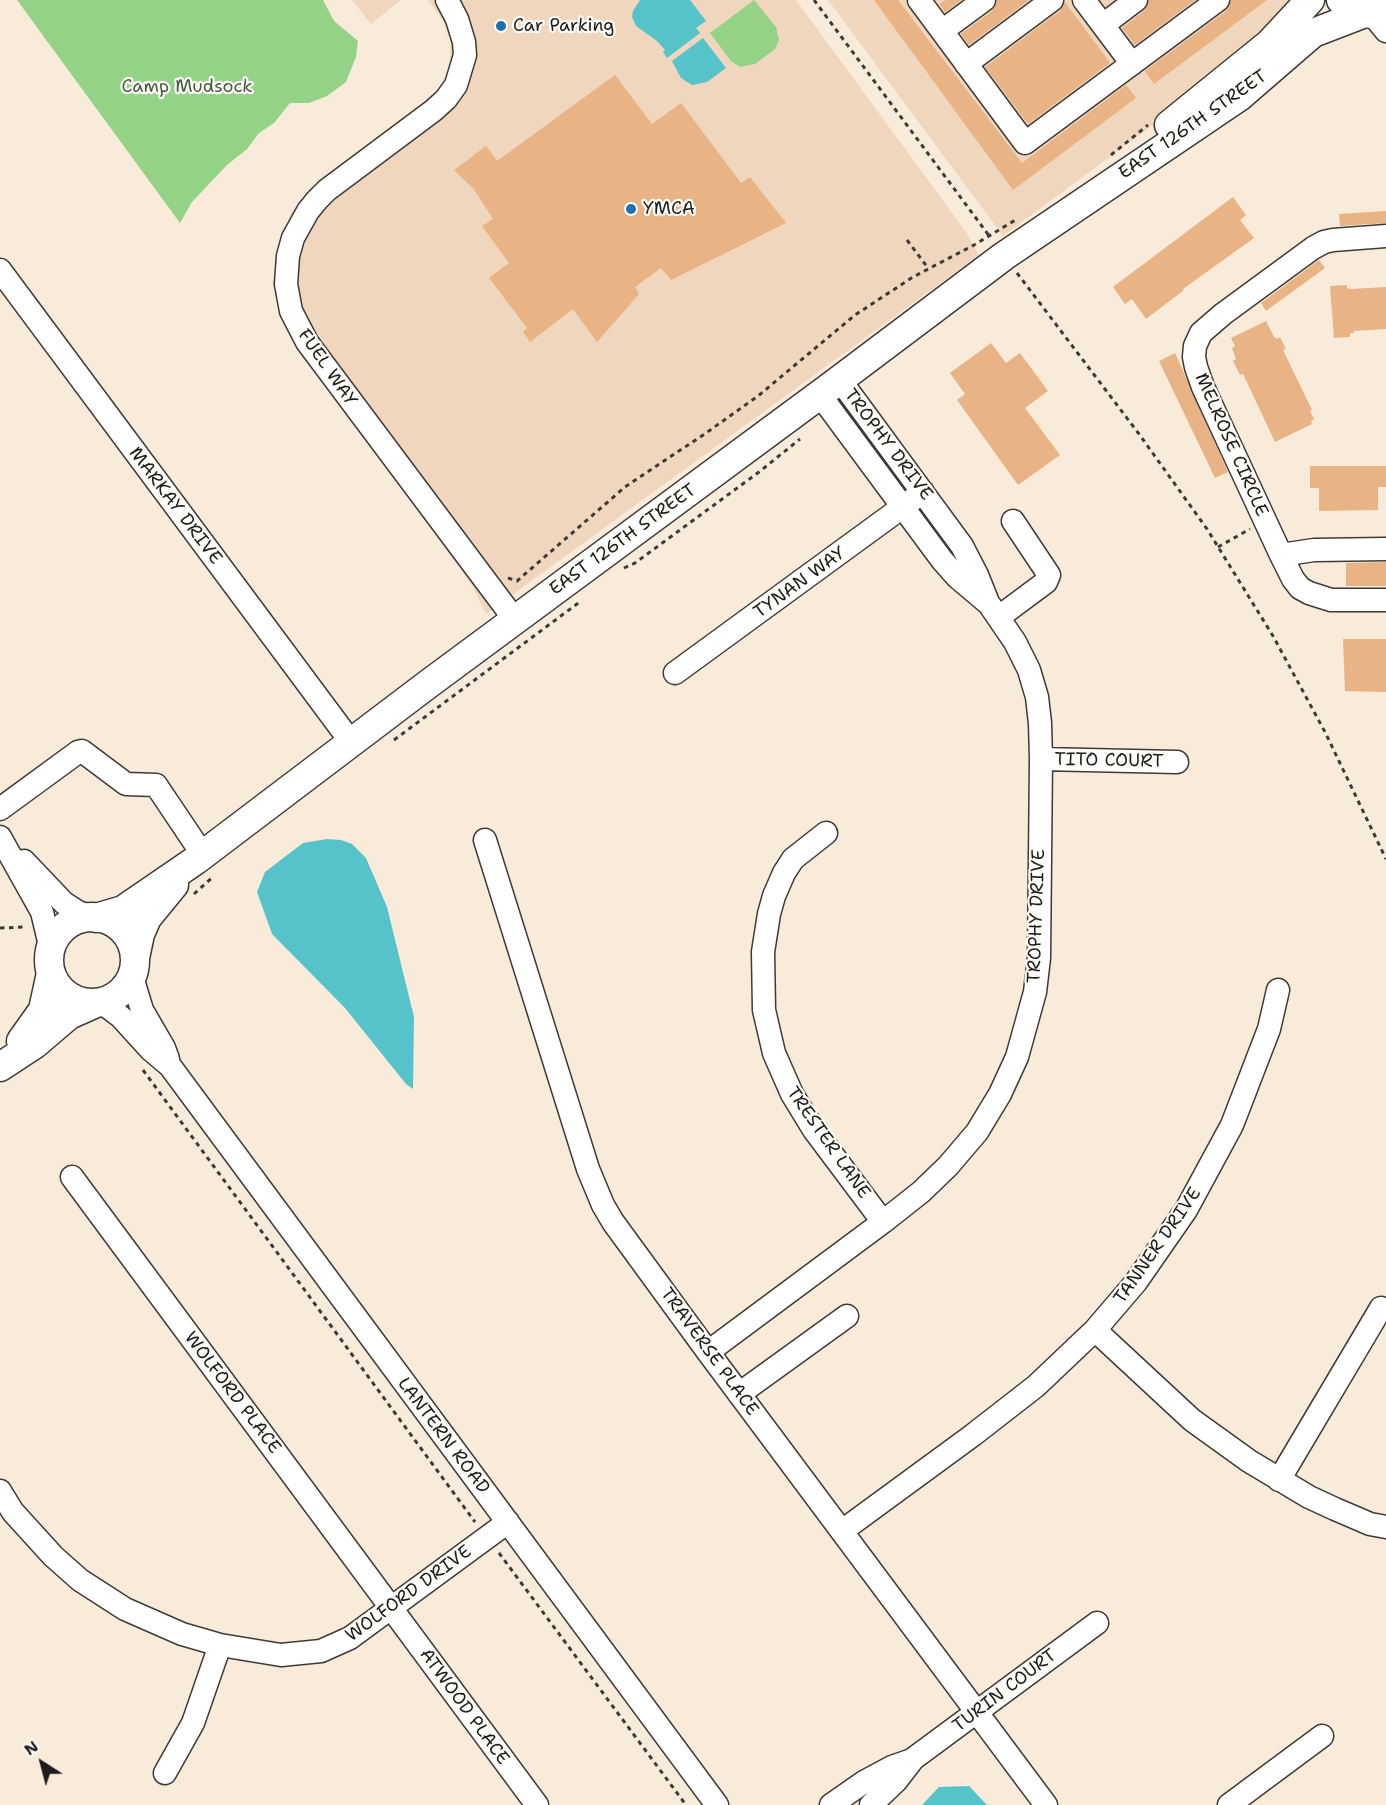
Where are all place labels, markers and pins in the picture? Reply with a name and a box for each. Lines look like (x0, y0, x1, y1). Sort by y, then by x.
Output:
place label: Car Parking (513, 15, 614, 37)
marker: Car Parking (494, 19, 508, 33)
place label: YMCA (643, 198, 695, 220)
marker: YMCA (624, 202, 638, 216)

